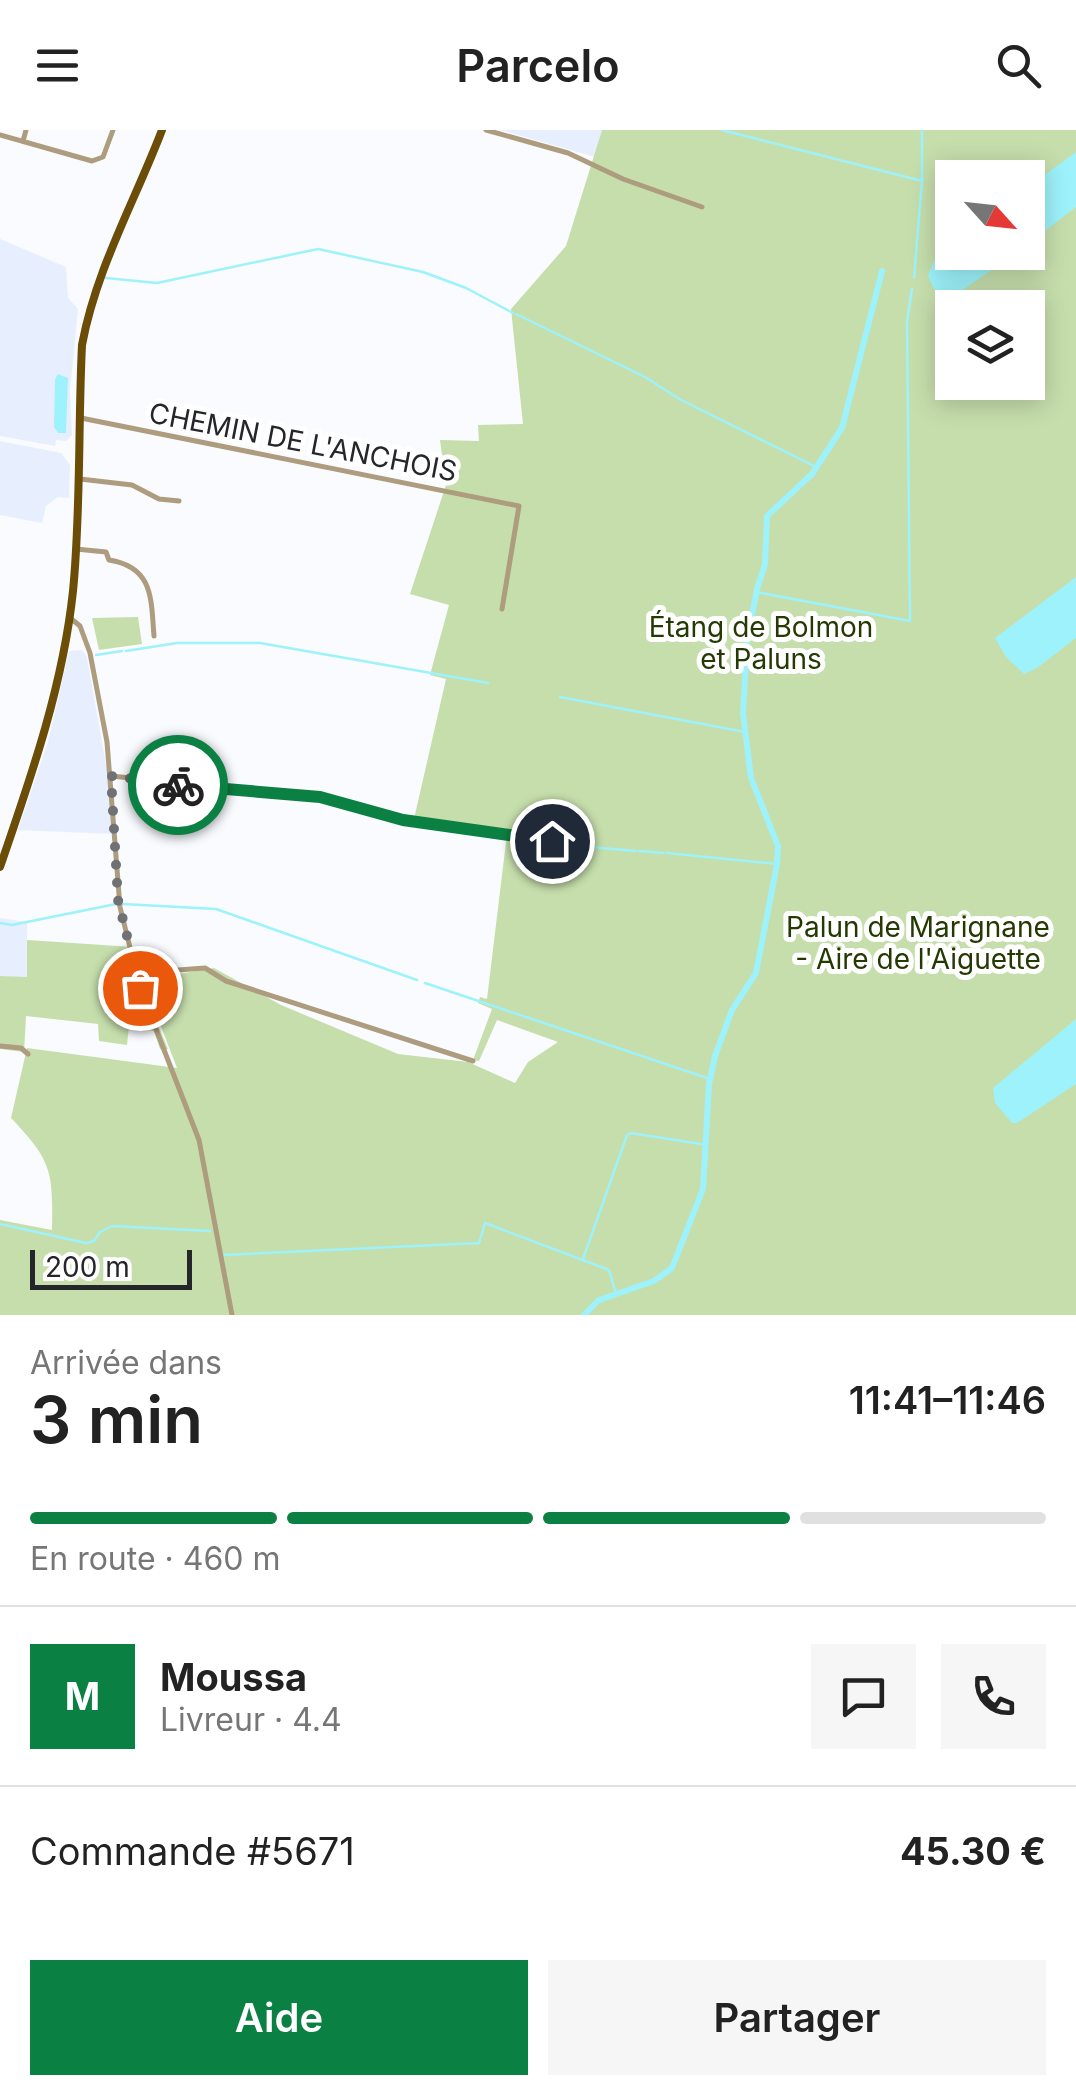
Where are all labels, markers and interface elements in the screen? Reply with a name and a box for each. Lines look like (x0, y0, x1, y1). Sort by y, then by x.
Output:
icon: menu (30, 38, 85, 93)
text: Parcelo (456, 38, 620, 93)
icon: search (991, 38, 1046, 93)
north arrow (935, 160, 1045, 270)
map controls (935, 160, 1045, 400)
button: layers (935, 290, 1045, 400)
street label: CHEMIN DE L'ANCHOIS (146, 395, 460, 489)
park label: Étang de Bolmon et Paluns (649, 609, 873, 676)
courier (128, 735, 228, 835)
icon: bike (151, 758, 206, 813)
pin (510, 799, 595, 884)
icon: home (525, 814, 580, 869)
park label: Palun de Marignane - Aire de l'Aiguette (786, 910, 1050, 976)
pin (98, 946, 183, 1031)
icon: bag (113, 961, 168, 1016)
scale bar (30, 1245, 192, 1290)
text: 200 m (45, 1250, 130, 1284)
text: Arrivée dans (30, 1343, 222, 1382)
text: 11:41–11:46 (849, 1377, 1046, 1423)
text: 3 min (30, 1380, 203, 1459)
text: En route · 460 m (30, 1539, 281, 1578)
button: chat (811, 1644, 916, 1749)
button: phone (941, 1644, 1046, 1749)
text: Moussa (160, 1654, 307, 1700)
text: M (65, 1673, 100, 1719)
text: Livreur · 4.4 (160, 1700, 342, 1739)
text: Commande #5671 (30, 1828, 355, 1874)
text: 45.30 € (900, 1828, 1046, 1874)
button: Aide (30, 1960, 528, 2075)
button: Partager (548, 1960, 1046, 2075)

